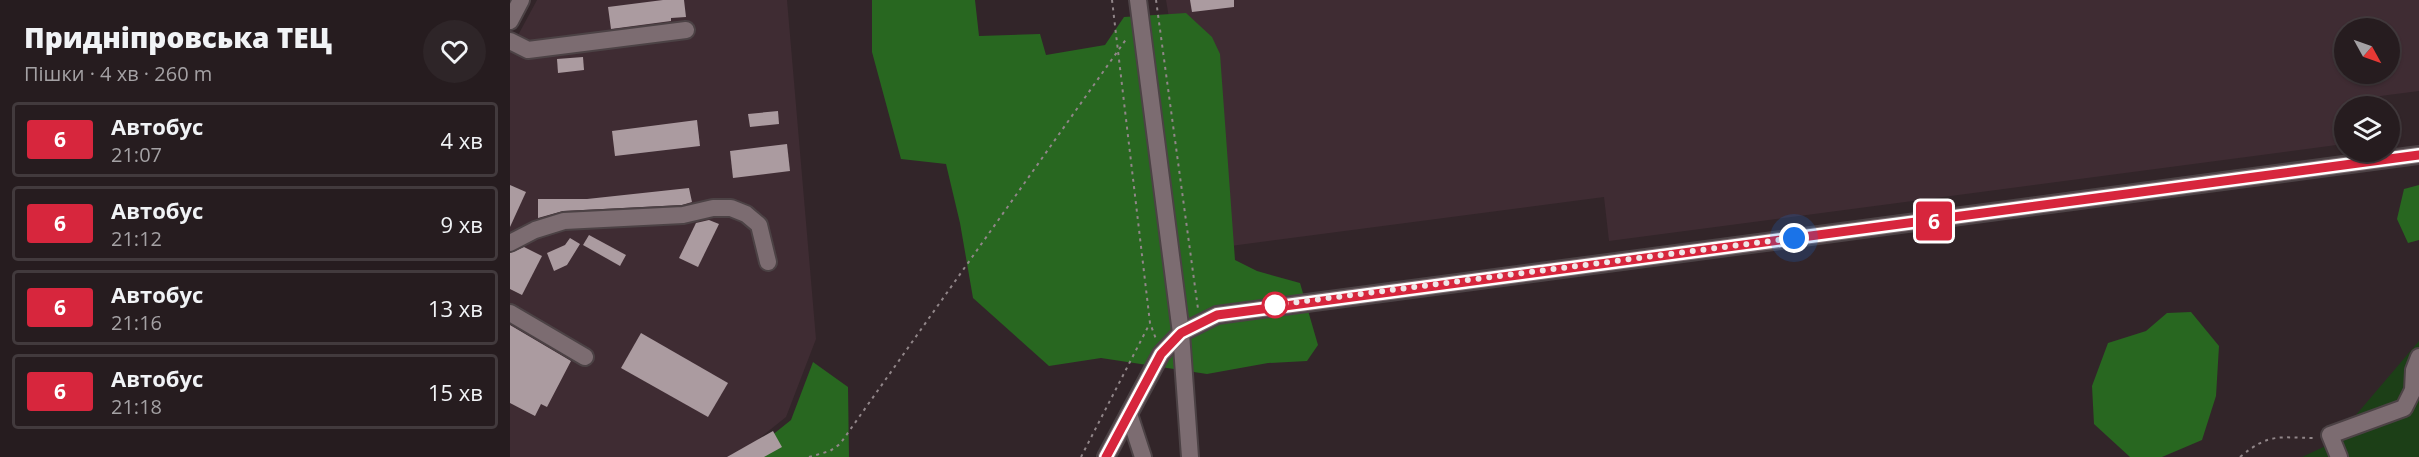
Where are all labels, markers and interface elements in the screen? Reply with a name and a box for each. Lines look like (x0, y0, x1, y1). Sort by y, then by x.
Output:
text: Придніпровська ТЕЦ (24, 18, 332, 56)
north arrow (2334, 18, 2400, 84)
map controls (2334, 18, 2400, 162)
button: heart (423, 20, 486, 83)
text: Пішки · 4 хв · 260 m (24, 60, 212, 87)
button: layers (2334, 96, 2400, 162)
text: Автобус (111, 111, 203, 141)
text: 6 (54, 125, 66, 153)
text: 4 хв (441, 125, 483, 155)
text: 21:07 (111, 141, 162, 168)
text: Автобус (111, 195, 203, 225)
line badge: 6 (1914, 202, 1954, 240)
text: 6 (1928, 207, 1940, 235)
text: 6 (54, 209, 66, 237)
text: 9 хв (441, 209, 483, 239)
your location (1779, 223, 1809, 253)
text: 21:12 (111, 225, 162, 252)
text: Автобус (111, 279, 203, 309)
unlabelled marker (1262, 292, 1288, 318)
text: 6 (54, 293, 66, 321)
text: 13 хв (428, 293, 483, 323)
text: 21:16 (111, 309, 162, 336)
text: Автобус (111, 363, 203, 393)
text: 6 (54, 377, 66, 405)
text: 15 хв (428, 377, 483, 407)
text: 21:18 (111, 393, 162, 420)

